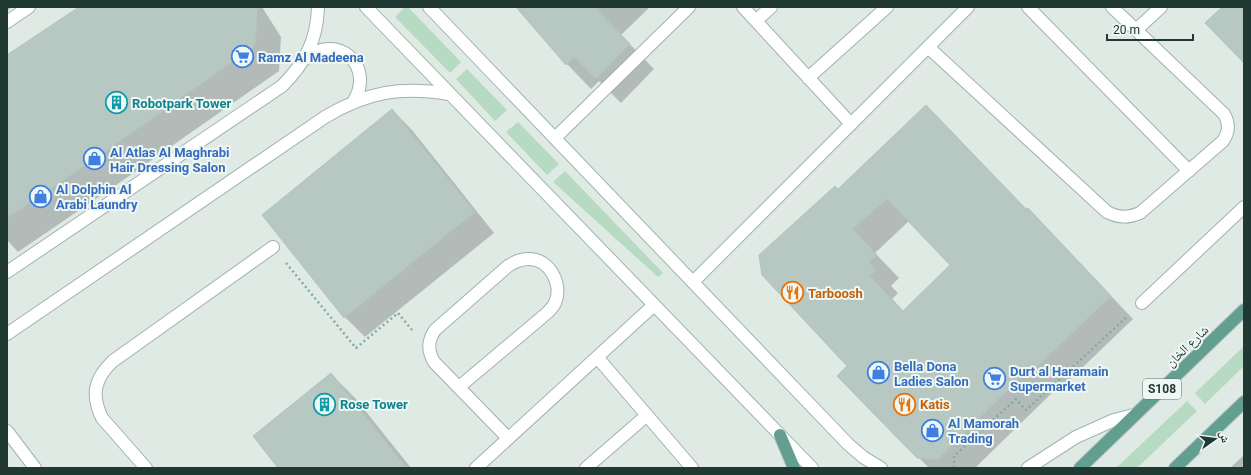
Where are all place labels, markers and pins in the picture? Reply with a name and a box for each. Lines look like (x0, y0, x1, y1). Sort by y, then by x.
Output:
supermarket icon: Ramz Al Madeena (230, 44, 256, 70)
place label: Ramz Al Madeena (258, 50, 364, 65)
building icon: Robotpark Tower (103, 90, 129, 116)
place label: Robotpark Tower (132, 96, 231, 111)
place label: Al Atlas Al Maghrabi Hair Dressing Salon (110, 145, 229, 175)
shop icon: Al Atlas Al Maghrabi Hair Dressing Salon (82, 146, 108, 172)
place label: Al Dolphin Al Arabi Laundry (56, 182, 138, 212)
shop icon: Al Dolphin Al Arabi Laundry (28, 183, 54, 209)
restaurant icon: Tarboosh (780, 280, 806, 306)
place label: Tarboosh (808, 286, 863, 301)
place label: Bella Dona Ladies Salon (894, 359, 969, 389)
shop icon: Bella Dona Ladies Salon (866, 360, 892, 386)
place label: Durt al Haramain Supermarket (1010, 364, 1109, 394)
supermarket icon: Durt al Haramain Supermarket (981, 365, 1007, 391)
building icon: Rose Tower (311, 391, 337, 417)
restaurant icon: Katis (892, 391, 918, 417)
place label: Rose Tower (340, 397, 408, 412)
place label: Katis (920, 397, 950, 412)
place label: Al Mamorah Trading (948, 416, 1019, 446)
shop icon: Al Mamorah Trading (919, 417, 945, 443)

